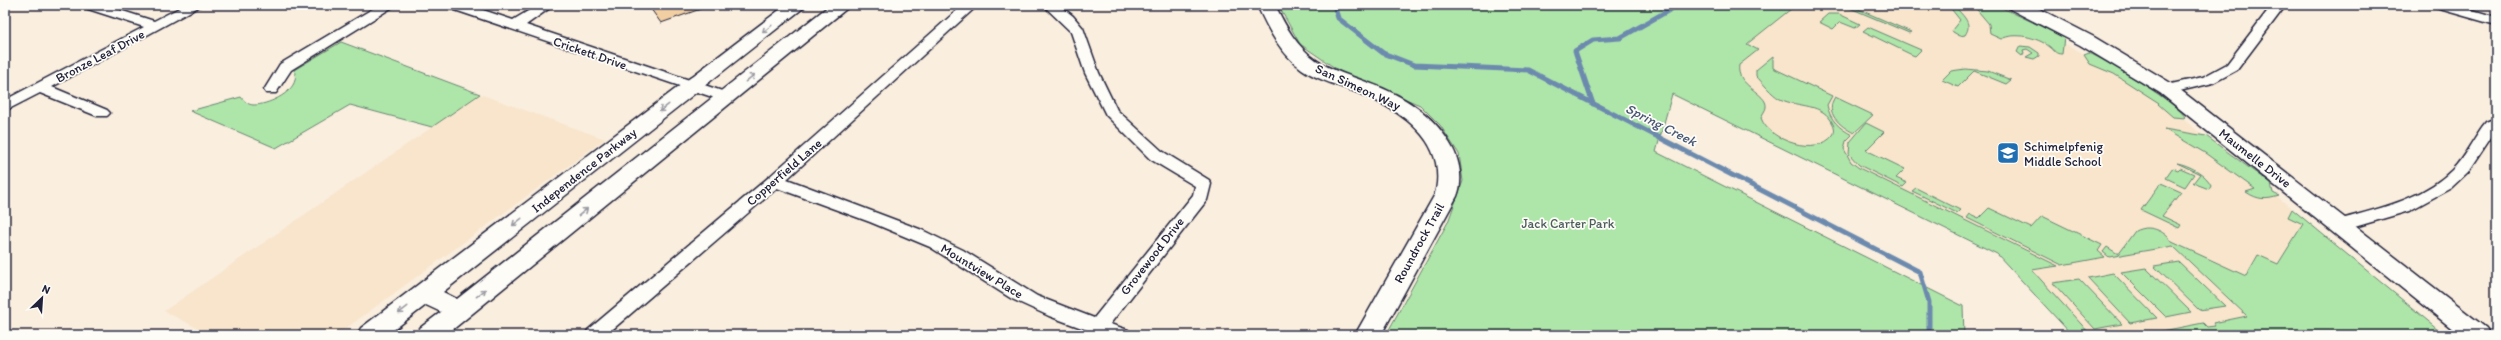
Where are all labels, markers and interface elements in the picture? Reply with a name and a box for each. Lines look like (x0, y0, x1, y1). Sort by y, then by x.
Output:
one-way arrow (762, 25, 773, 33)
street label: Bronze Leaf Drive (53, 26, 147, 86)
street label: Crickett Drive (551, 33, 629, 73)
street label: San Simeon Way (1313, 61, 1403, 113)
one-way arrow (745, 74, 755, 83)
water label: Spring Creek (1623, 100, 1700, 150)
one-way arrow (659, 104, 670, 112)
street label: Independence Parkway (529, 124, 639, 216)
street label: Maumelle Drive (2216, 125, 2294, 191)
street label: Copperfield Lane (743, 135, 825, 209)
place label: Schimelpfenig Middle School (2024, 139, 2103, 169)
school or university icon: Schimelpfenig Middle School (1995, 140, 2021, 166)
street label: Roundrock Trail (1391, 200, 1447, 286)
one-way arrow (577, 208, 588, 216)
street label: Grovewood Drive (1117, 214, 1187, 298)
park label: Jack Carter Park (1521, 216, 1615, 231)
one-way arrow (511, 217, 522, 226)
street label: Mountview Place (938, 241, 1026, 301)
north arrow (22, 278, 62, 318)
text: N (40, 282, 52, 297)
one-way arrow (476, 289, 487, 298)
one-way arrow (397, 305, 408, 314)

